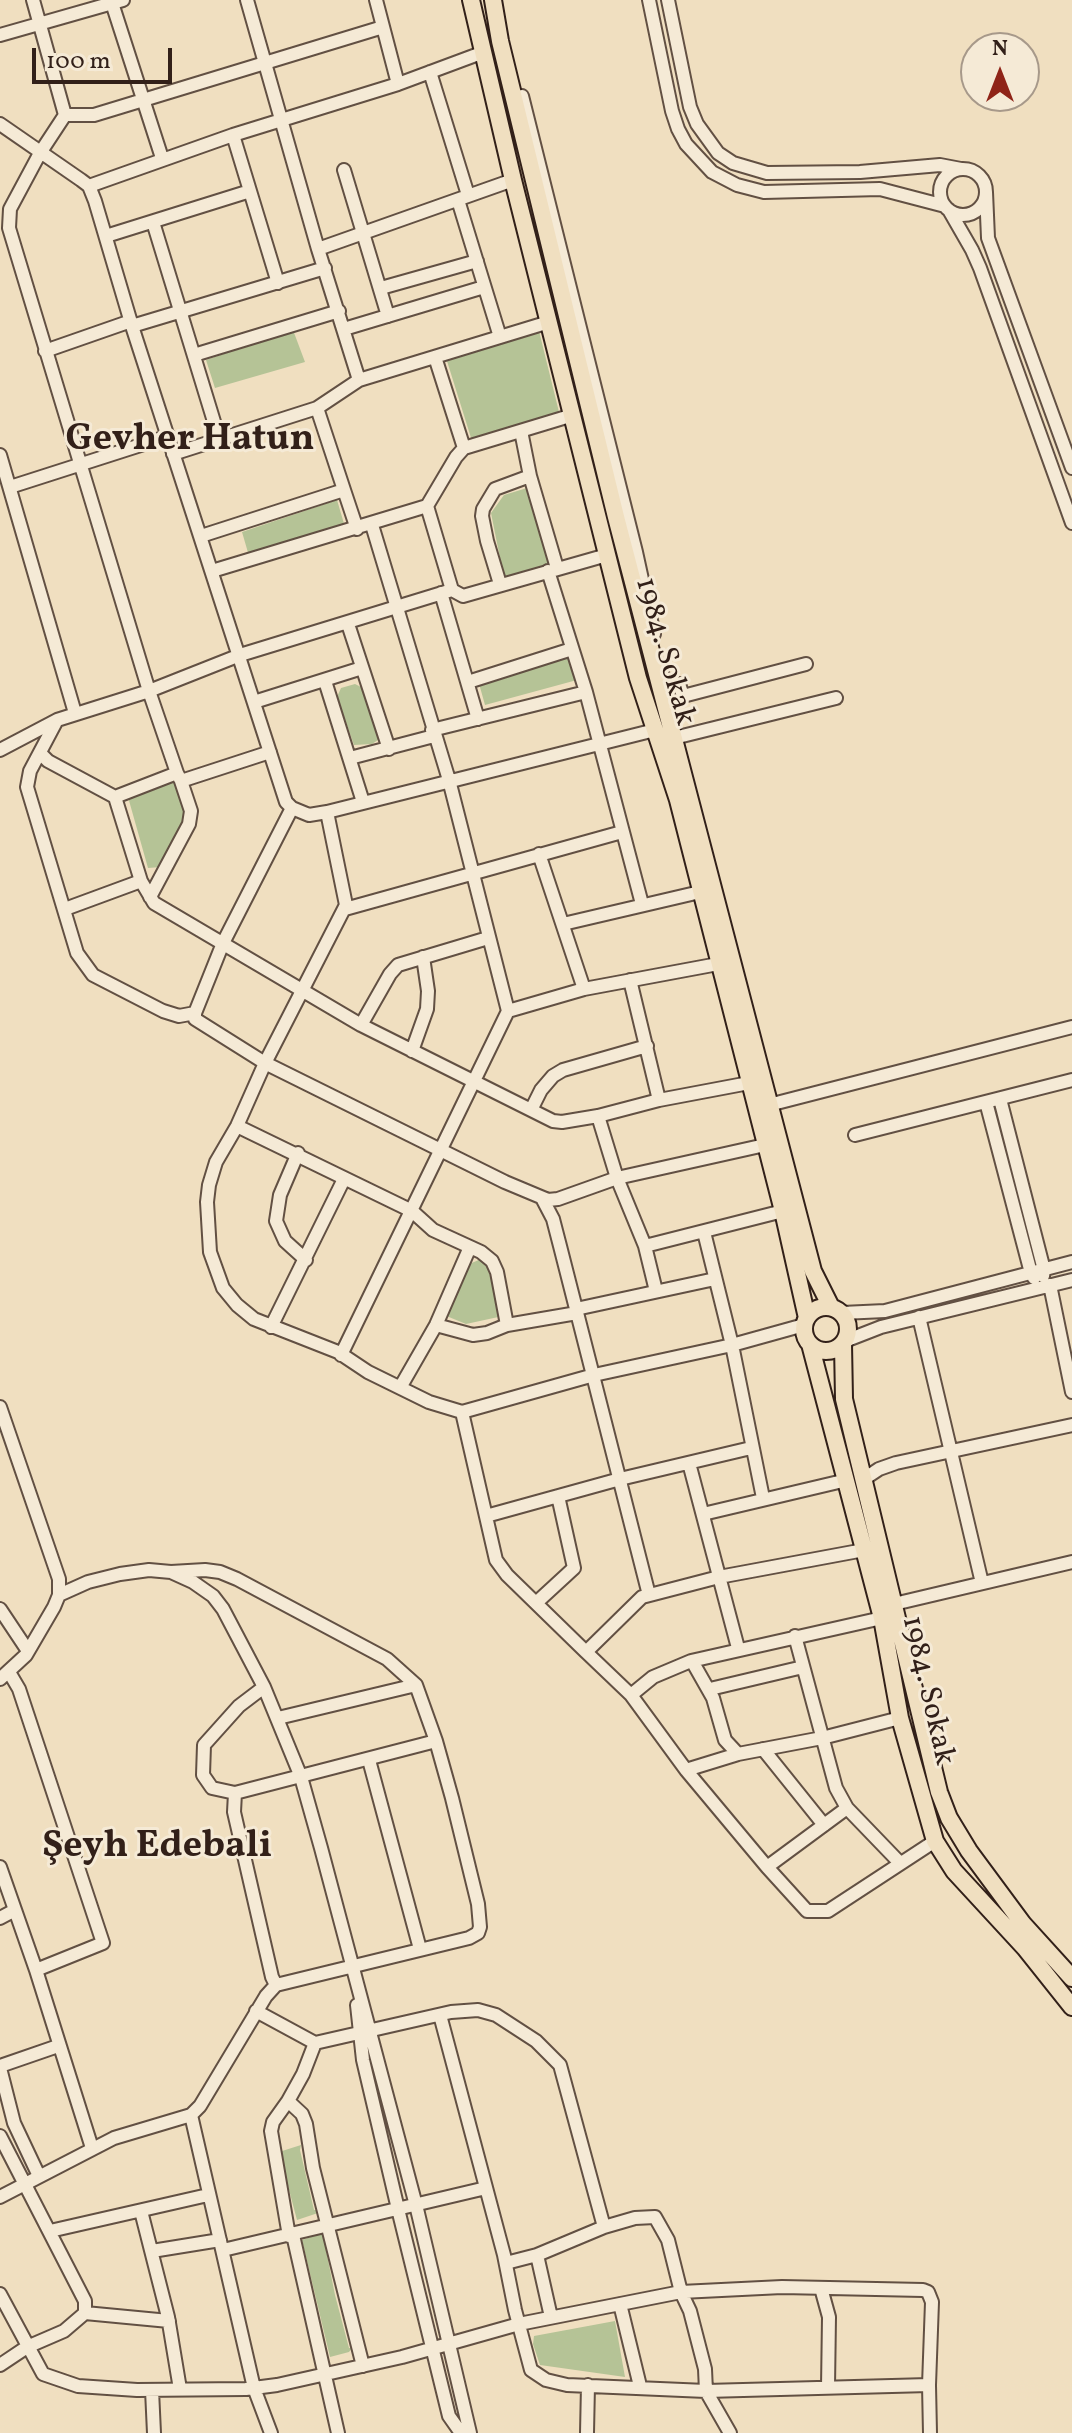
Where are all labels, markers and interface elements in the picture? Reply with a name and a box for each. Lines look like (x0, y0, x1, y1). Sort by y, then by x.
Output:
scale bar (36, 32, 176, 82)
north arrow (960, 32, 1040, 112)
text: N (992, 34, 1008, 65)
text: 100 m (46, 45, 111, 79)
district label: Gevher Hatun (66, 419, 314, 465)
street label: 1984. Sokak (625, 574, 701, 730)
street label: 1984. Sokak (891, 1613, 961, 1769)
district label: Şeyh Edebali (42, 1826, 272, 1872)

